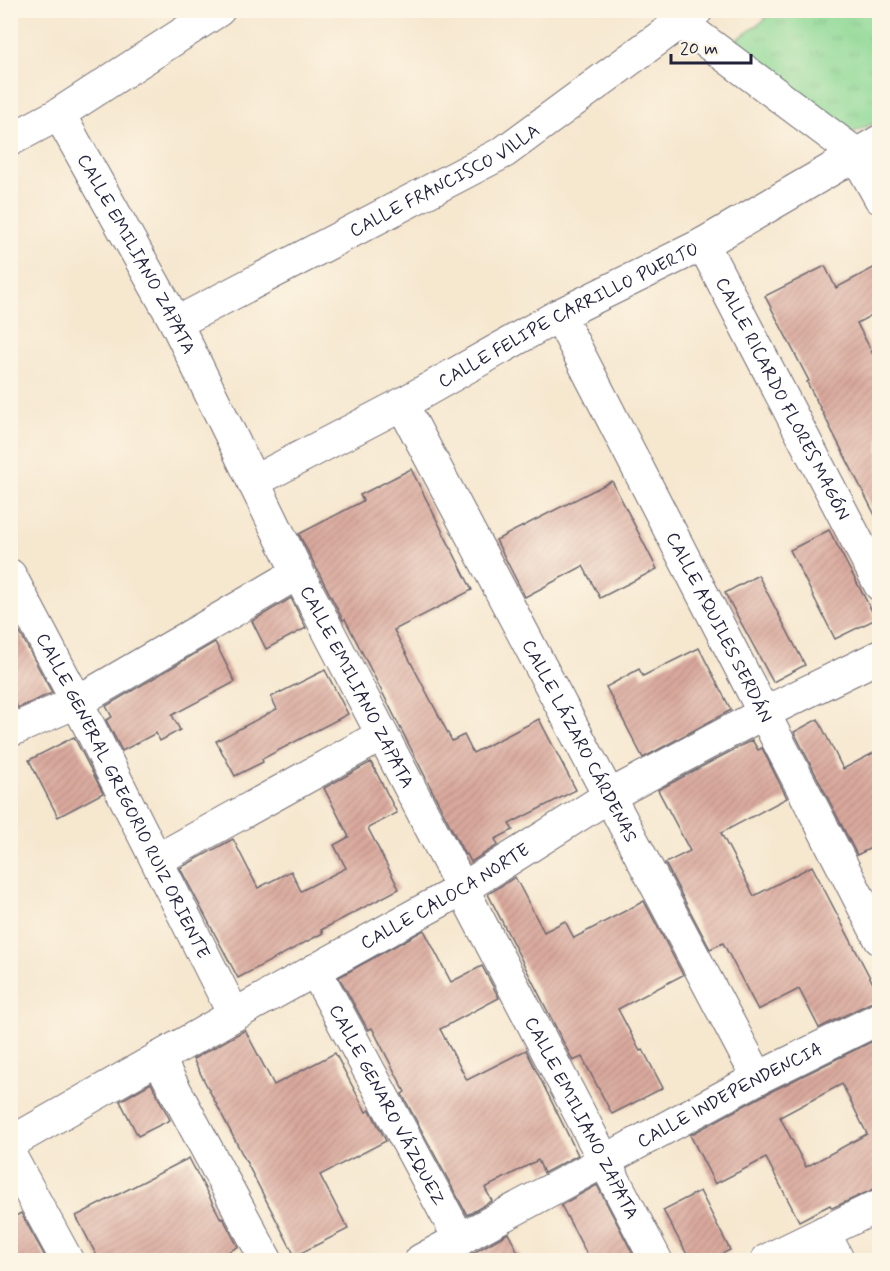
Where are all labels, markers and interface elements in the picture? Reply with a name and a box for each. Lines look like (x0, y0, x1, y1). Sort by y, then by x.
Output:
scale bar (671, 27, 750, 65)
text: 20 m (680, 37, 718, 61)
street label: CALLE FRANCISCO VILLA (346, 119, 545, 243)
street label: CALLE EMILIANO ZAPATA (71, 150, 200, 358)
street label: CALLE FELIPE CARRILLO PUERTO (434, 237, 703, 394)
street label: CALLE RICARDO FLORES MAGÓN (709, 273, 855, 524)
street label: CALLE AQUILES SERDÁN (660, 528, 778, 727)
street label: CALLE EMILIANO ZAPATA (294, 582, 419, 793)
street label: CALLE GENERAL GREGORIO RUIZ ORIENTE (30, 629, 215, 963)
street label: CALLE LÁZARO CÁRDENAS (516, 636, 642, 847)
street label: CALLE CALOCA NORTE (357, 838, 534, 956)
street label: CALLE GENARO VÁZQUEZ (323, 1001, 450, 1210)
street label: CALLE EMILIANO ZAPATA (518, 1013, 644, 1224)
street label: CALLE INDEPENDENCIA (633, 1037, 827, 1154)

